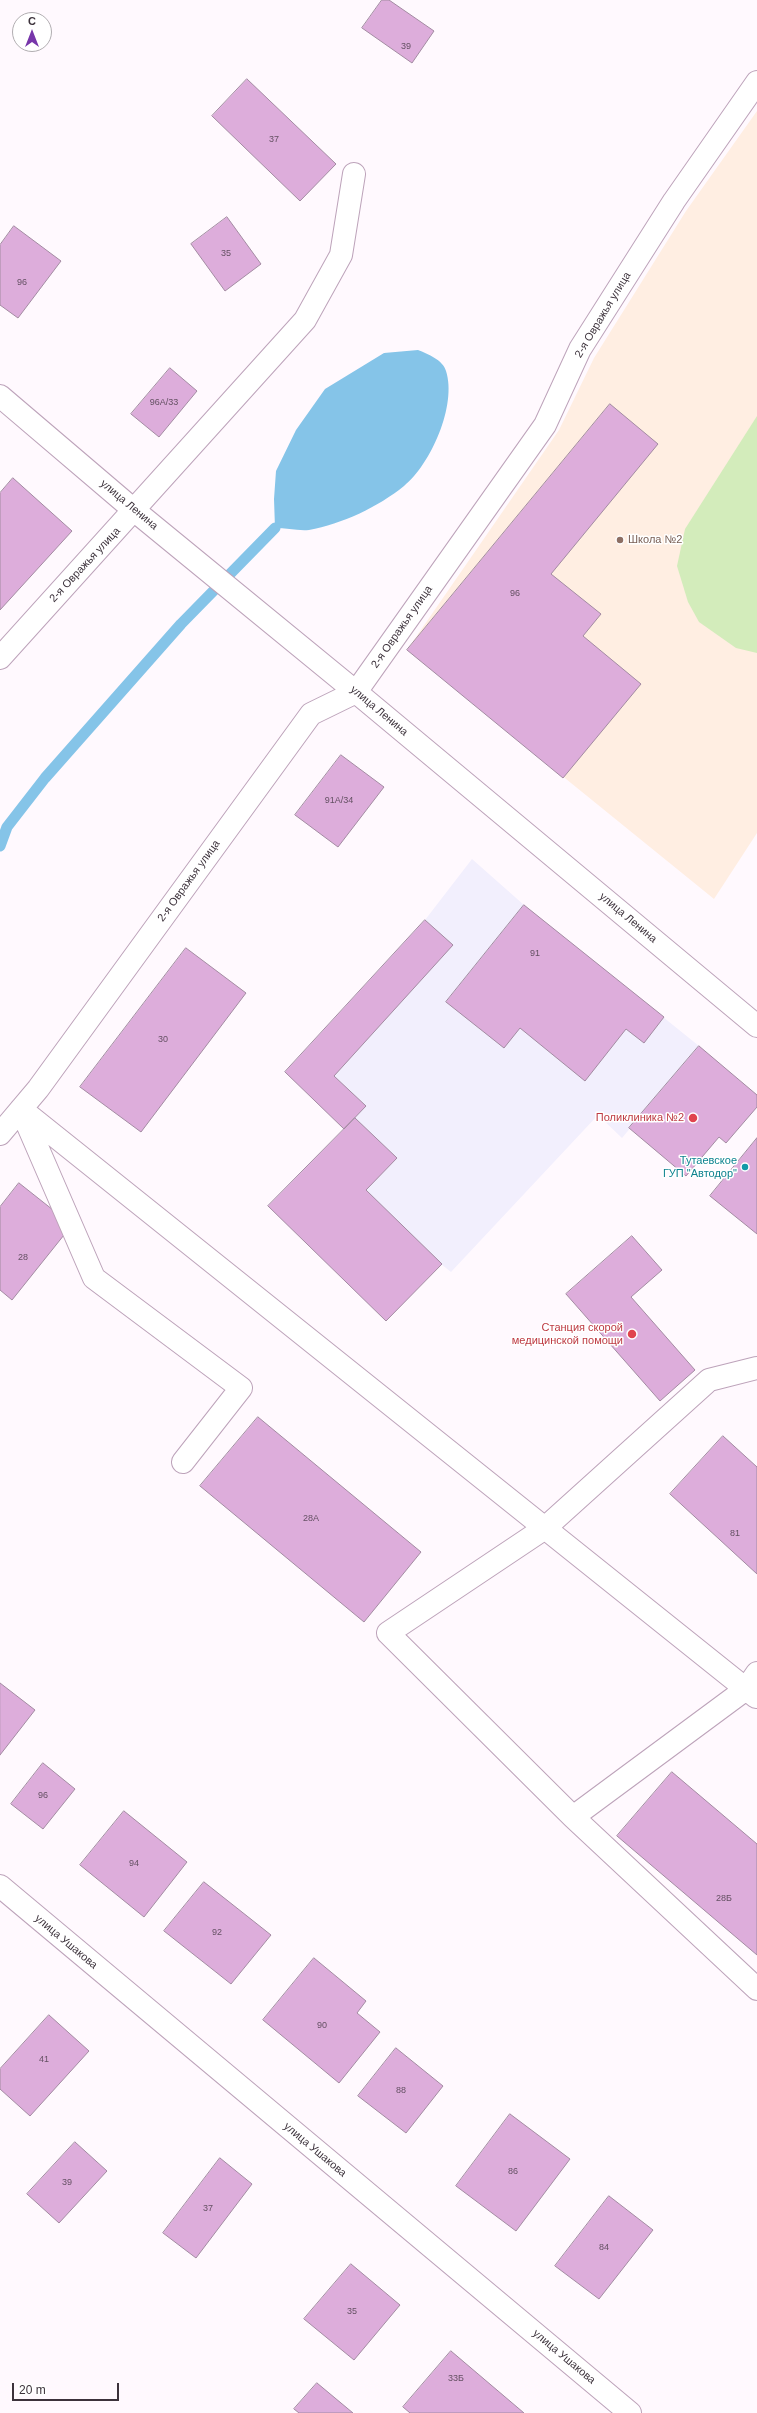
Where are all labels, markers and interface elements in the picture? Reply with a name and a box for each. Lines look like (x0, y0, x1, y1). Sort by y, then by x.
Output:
north arrow (12, 12, 52, 52)
text: С (28, 15, 36, 27)
house number: 39 (401, 42, 411, 52)
house number: 37 (269, 135, 279, 145)
house number: 35 (221, 249, 231, 259)
street label: 2-я Овражья улица (572, 270, 634, 360)
house number: 96 (17, 278, 27, 288)
house number: 96А/33 (150, 398, 178, 408)
street label: улица Ленина (98, 477, 160, 533)
street label: 2-я Овражья улица (47, 525, 123, 605)
place label: Школа №2 (628, 533, 682, 547)
marker: Школа №2 (615, 535, 625, 545)
street label: 2-я Овражья улица (369, 583, 435, 671)
house number: 96 (510, 589, 520, 599)
street label: улица Ленина (348, 683, 410, 739)
house number: 91А/34 (325, 796, 353, 806)
street label: 2-я Овражья улица (155, 838, 223, 924)
street label: улица Ленина (597, 890, 659, 946)
house number: 91 (530, 949, 540, 959)
house number: 30 (158, 1035, 168, 1045)
place label: Поликлиника №2 (596, 1111, 684, 1125)
marker: Поликлиника №2 (687, 1112, 699, 1124)
place label: Тутаевское ГУП "Автодор" (663, 1154, 737, 1180)
marker: Тутаевское ГУП "Автодор" (740, 1162, 750, 1172)
house number: 28 (18, 1253, 28, 1263)
place label: Станция скорой медицинской помощи (512, 1321, 623, 1347)
marker: Станция скорой медицинской помощи (626, 1328, 638, 1340)
house number: 28А (303, 1514, 319, 1524)
house number: 81 (730, 1529, 740, 1539)
house number: 96 (38, 1791, 48, 1801)
house number: 94 (129, 1859, 139, 1869)
house number: 28Б (716, 1894, 732, 1904)
street label: улица Ушакова (32, 1912, 100, 1972)
house number: 92 (212, 1928, 222, 1938)
house number: 90 (317, 2021, 327, 2031)
house number: 41 (39, 2055, 49, 2065)
house number: 88 (396, 2086, 406, 2096)
street label: улица Ушакова (281, 2120, 349, 2180)
house number: 86 (508, 2167, 518, 2177)
house number: 39 (62, 2178, 72, 2188)
house number: 37 (203, 2204, 213, 2214)
house number: 84 (599, 2243, 609, 2253)
house number: 35 (347, 2307, 357, 2317)
street label: улица Ушакова (530, 2327, 598, 2387)
house number: 33Б (448, 2374, 464, 2384)
scale bar (14, 2375, 121, 2401)
text: 20 m (19, 2383, 46, 2397)

